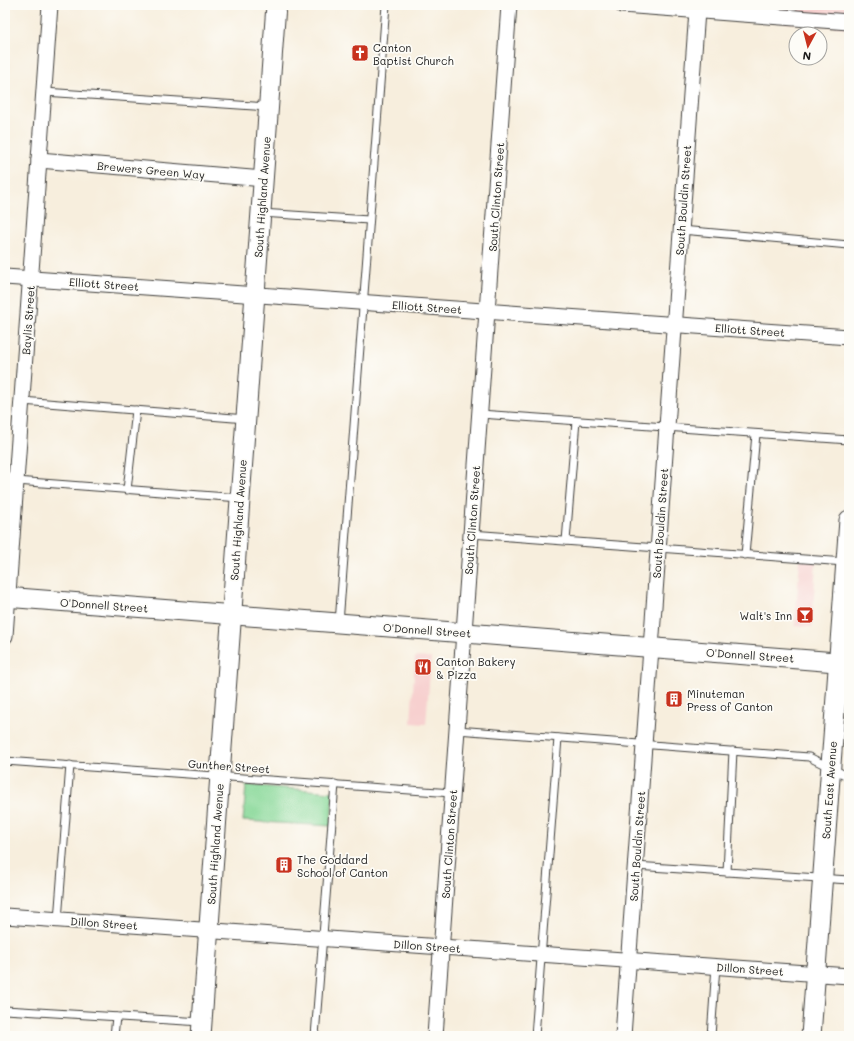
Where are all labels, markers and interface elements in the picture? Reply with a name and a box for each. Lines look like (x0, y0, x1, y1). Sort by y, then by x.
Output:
north arrow (788, 26, 828, 66)
place label: Canton Baptist Church (373, 40, 454, 68)
church icon: Canton Baptist Church (350, 43, 370, 63)
text: N (802, 48, 812, 64)
street label: South Highland Avenue (250, 136, 274, 258)
street label: South Clinton Street (485, 142, 507, 252)
street label: South Bouldin Street (672, 144, 694, 256)
street label: Brewers Green Way (97, 158, 206, 182)
street label: Elliott Street (69, 274, 140, 294)
street label: Baylis Street (18, 285, 38, 355)
street label: Elliott Street (392, 297, 463, 317)
street label: Elliott Street (715, 320, 786, 340)
street label: South Highland Avenue (226, 459, 250, 581)
street label: South Clinton Street (461, 465, 483, 575)
street label: South Bouldin Street (649, 467, 671, 579)
street label: O'Donnell Street (59, 594, 149, 616)
bar icon: Walt's Inn (795, 605, 815, 625)
place label: Walt's Inn (740, 608, 792, 623)
street label: O'Donnell Street (382, 619, 472, 641)
street label: O'Donnell Street (705, 644, 795, 666)
place label: Canton Bakery & Pizza (436, 654, 516, 682)
restaurant icon: Canton Bakery & Pizza (413, 657, 433, 677)
place label: Minuteman Press of Canton (687, 686, 773, 714)
building icon: Minuteman Press of Canton (664, 689, 684, 709)
street label: South East Avenue (818, 740, 840, 840)
street label: Gunther Street (187, 756, 271, 776)
street label: South Highland Avenue (203, 783, 227, 905)
street label: South Clinton Street (438, 789, 460, 899)
street label: South Bouldin Street (626, 790, 648, 902)
place label: The Goddard School of Canton (297, 852, 388, 880)
building icon: The Goddard School of Canton (274, 855, 294, 875)
street label: Dillon Street (70, 913, 138, 933)
street label: Dillon Street (393, 936, 461, 956)
street label: Dillon Street (716, 959, 784, 979)

